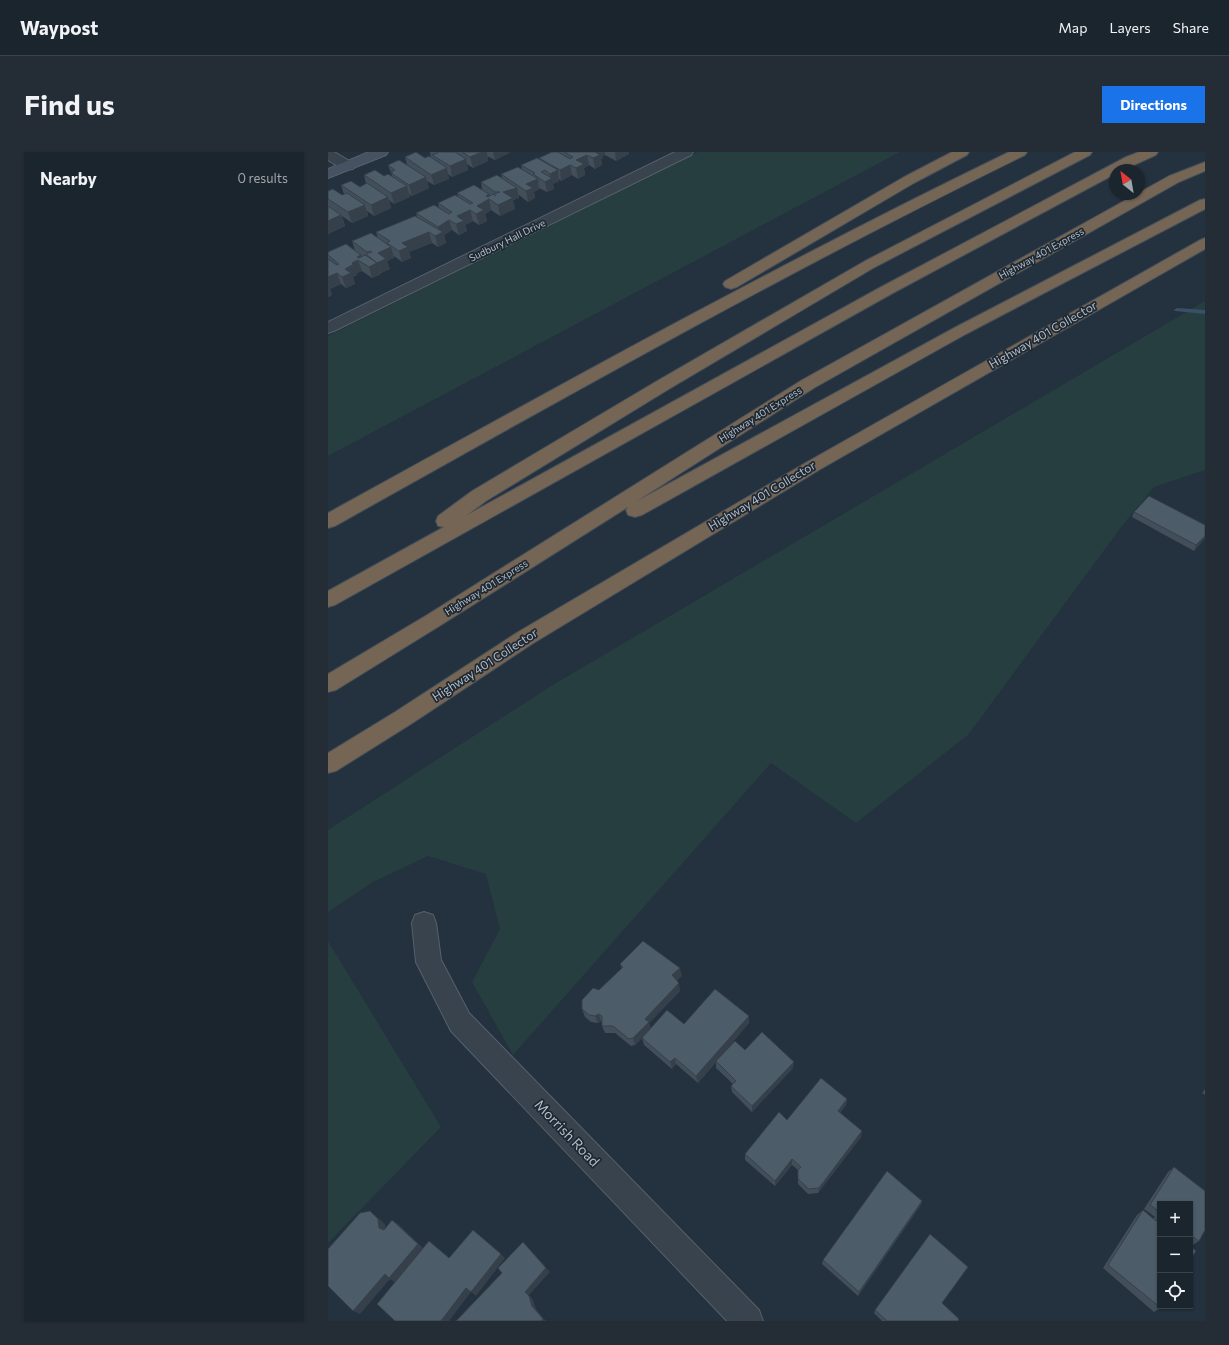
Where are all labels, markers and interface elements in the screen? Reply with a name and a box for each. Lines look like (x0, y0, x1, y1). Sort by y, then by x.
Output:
text: Waypost (20, 16, 98, 39)
text: Map (1059, 19, 1087, 36)
text: Layers (1109, 19, 1151, 36)
text: Share (1173, 19, 1209, 36)
button: Directions (1102, 86, 1205, 123)
text: Find us (24, 87, 115, 121)
north arrow (1109, 164, 1145, 200)
text: Nearby (40, 168, 97, 189)
text: 0 results (237, 170, 288, 186)
street label: Sudbury Hall Drive (467, 216, 547, 264)
street label: Highway 401 Express (996, 224, 1086, 281)
street label: Highway 401 Collector (986, 297, 1099, 371)
street label: Highway 401 Express (716, 383, 804, 444)
street label: Highway 401 Collector (705, 458, 818, 533)
street label: Highway 401 Express (442, 556, 530, 617)
street label: Highway 401 Collector (429, 625, 540, 703)
street label: Morrish Road (531, 1096, 603, 1170)
map controls (1157, 1201, 1193, 1309)
button: + (1157, 1201, 1193, 1237)
button: − (1157, 1237, 1193, 1273)
button: locate (1157, 1273, 1193, 1309)

